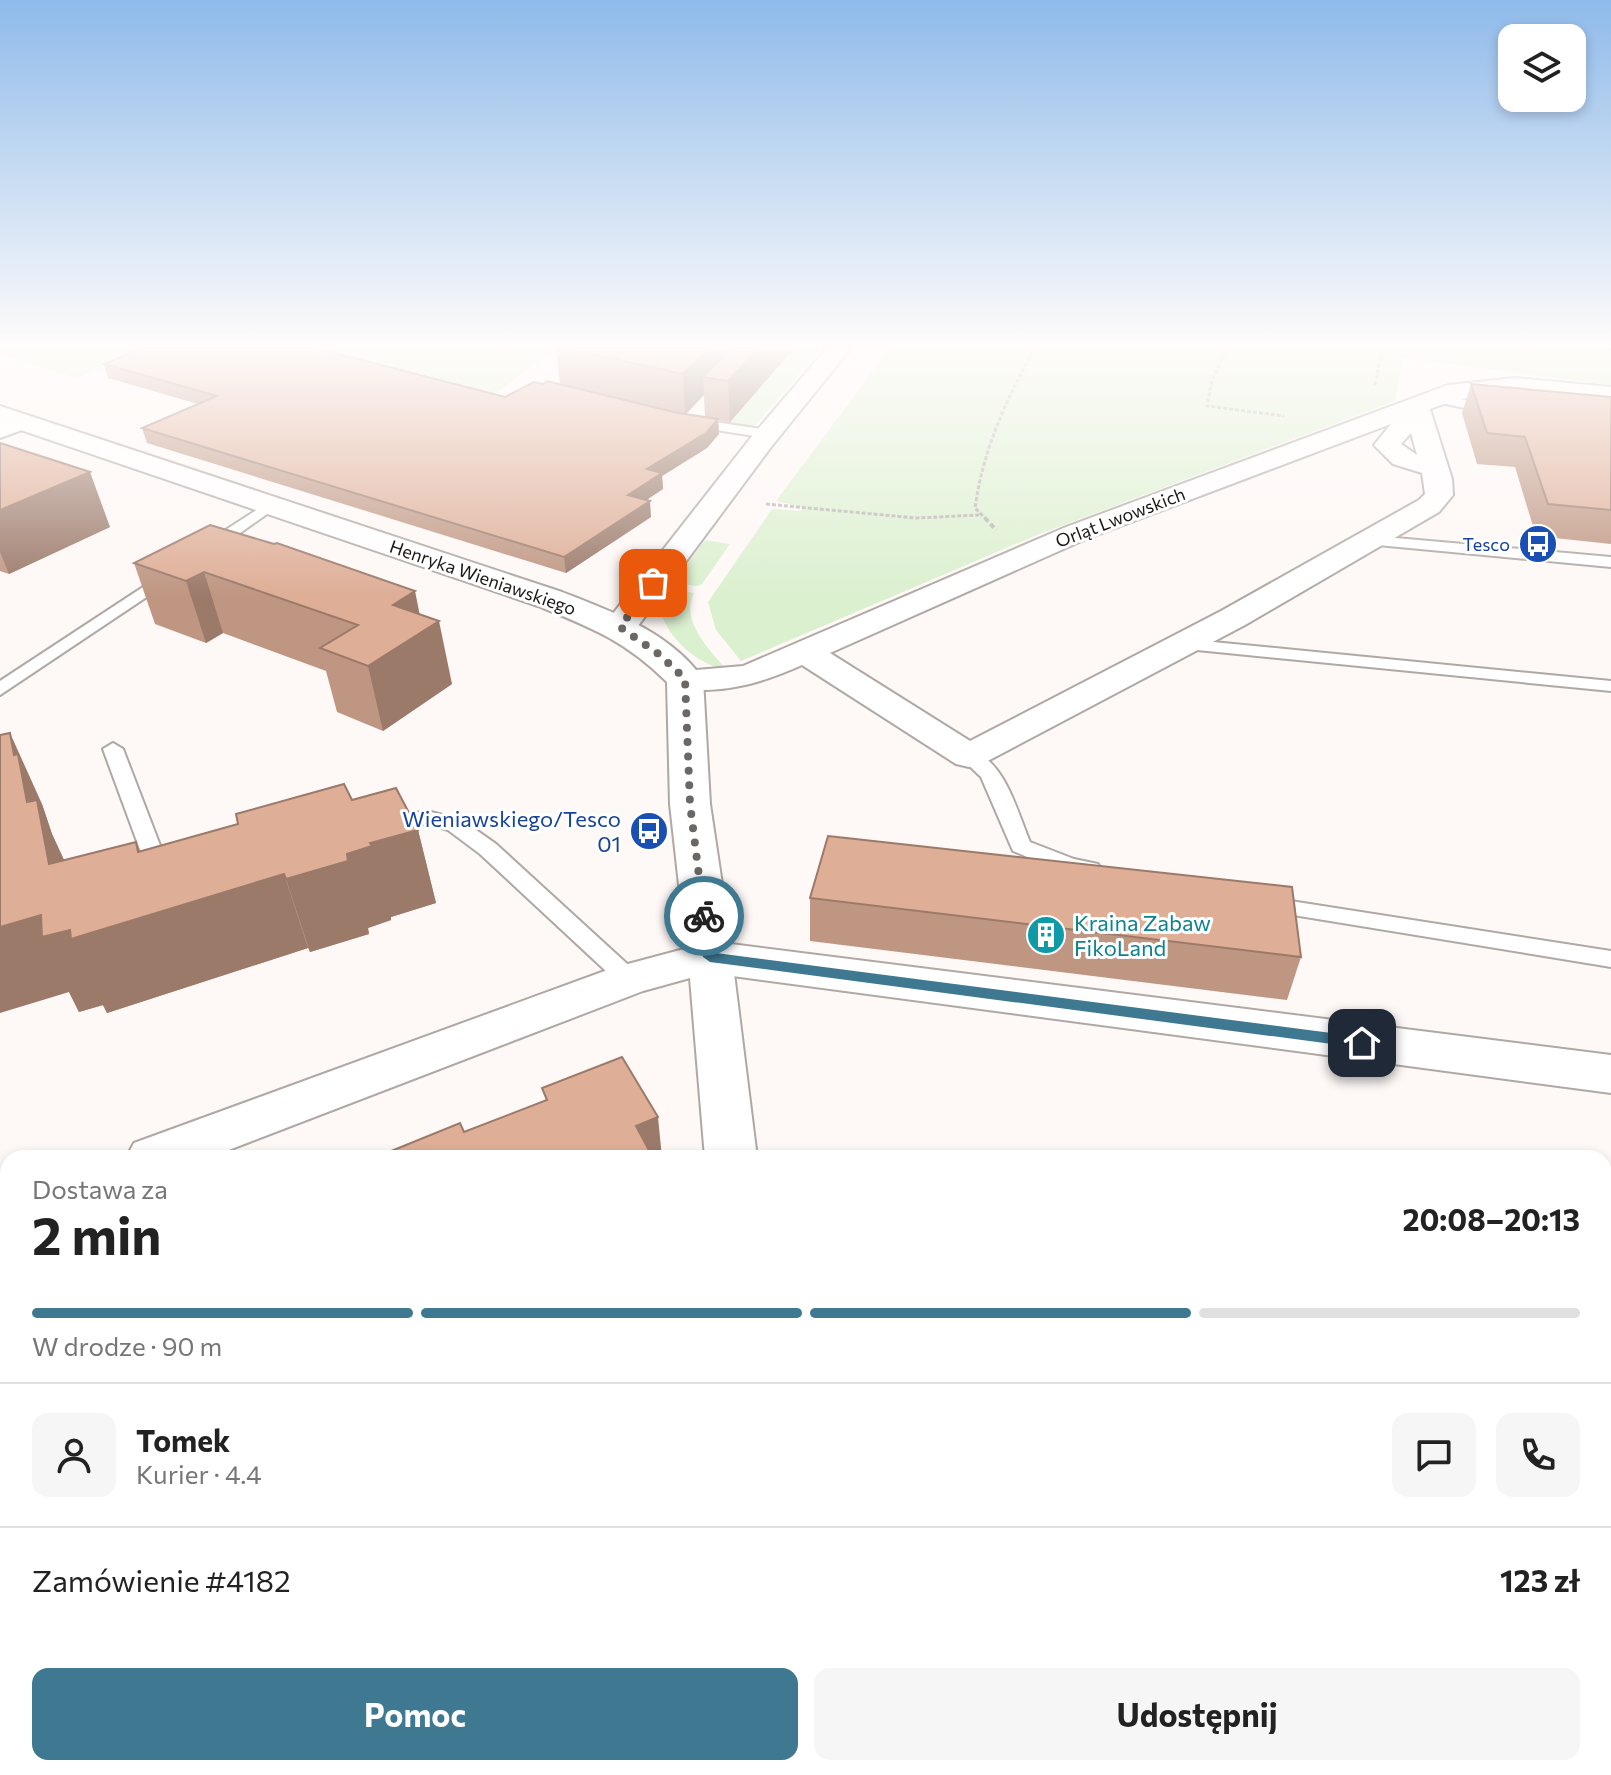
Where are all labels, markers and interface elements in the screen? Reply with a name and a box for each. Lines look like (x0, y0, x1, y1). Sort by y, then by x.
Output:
map controls (1498, 24, 1586, 112)
button: layers (1498, 24, 1586, 112)
street label: Orląt Lwowskich (1052, 482, 1188, 552)
bus stop icon: Tesco (1517, 523, 1559, 565)
place label: Tesco (1463, 533, 1510, 555)
street label: Henryka Wieniawskiego (387, 535, 579, 619)
pin (619, 549, 687, 617)
icon: bag (631, 561, 675, 605)
place label: Wieniawskiego/Tesco 01 (402, 805, 621, 857)
bus stop icon: Wieniawskiego/Tesco 01 (628, 810, 670, 852)
courier (664, 876, 744, 956)
icon: bike (682, 894, 726, 938)
place label: Kraina Zabaw FikoLand (1074, 909, 1211, 961)
building icon: Kraina Zabaw FikoLand (1025, 914, 1067, 956)
pin (1328, 1009, 1396, 1077)
icon: home (1340, 1021, 1384, 1065)
text: Dostawa za (32, 1173, 168, 1204)
text: 20:08–20:13 (1403, 1200, 1580, 1237)
text: 2 min (32, 1202, 161, 1266)
text: W drodze · 90 m (32, 1330, 222, 1361)
button: person (32, 1413, 116, 1497)
button: chat (1392, 1413, 1476, 1497)
button: phone (1496, 1413, 1580, 1497)
text: Tomek (136, 1421, 230, 1458)
text: Kurier · 4.4 (136, 1458, 262, 1489)
text: Zamówienie #4182 (32, 1561, 291, 1598)
text: 123 zł (1500, 1561, 1580, 1598)
button: Pomoc (32, 1668, 798, 1760)
button: Udostępnij (814, 1668, 1580, 1760)

